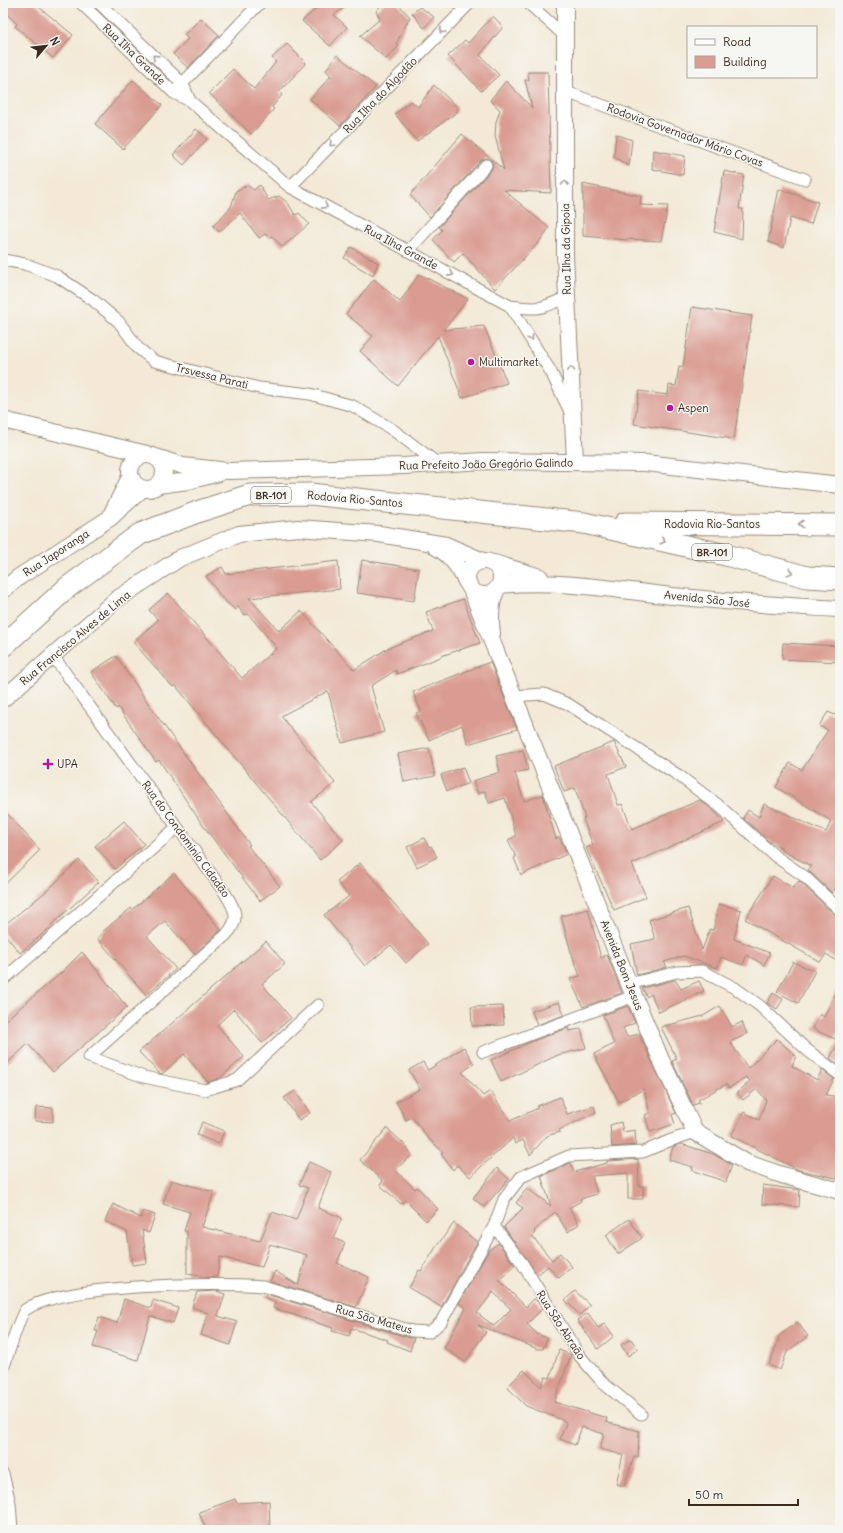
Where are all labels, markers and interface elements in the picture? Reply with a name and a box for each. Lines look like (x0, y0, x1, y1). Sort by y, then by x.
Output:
street label: Rua Ilha Grande (100, 20, 168, 88)
north arrow (26, 26, 66, 66)
one-way arrow (440, 26, 447, 34)
legend (687, 26, 817, 78)
text: Road (723, 34, 751, 49)
text: N (47, 35, 63, 48)
one-way arrow (152, 54, 160, 61)
street label: Rua Ilha do Algodão (340, 54, 420, 136)
text: Building (723, 54, 767, 69)
street label: Rodovia Governador Mário Covas (605, 100, 765, 170)
one-way arrow (329, 139, 337, 147)
one-way arrow (561, 180, 569, 186)
one-way arrow (320, 201, 328, 209)
street label: Rua Ilha da Gipoia (558, 203, 574, 295)
street label: Rua Ilha Grande (362, 222, 441, 272)
one-way arrow (447, 269, 455, 277)
one-way arrow (526, 334, 534, 341)
place label: Multimarket (479, 355, 539, 369)
marker: Multimarket (466, 357, 476, 367)
street label: Trsvessa Parati (174, 360, 250, 392)
one-way arrow (566, 366, 575, 372)
place label: Aspen (678, 401, 709, 415)
marker: Aspen (665, 403, 675, 413)
street label: Rua Prefeito João Gregório Galindo (399, 455, 573, 473)
road number: BR-101 (251, 487, 291, 503)
street label: Rodovia Rio-Santos (307, 488, 403, 510)
street label: Rodovia Rio-Santos (664, 517, 760, 531)
one-way arrow (798, 520, 804, 529)
street label: Rua Japoranga (20, 526, 92, 580)
one-way arrow (660, 536, 667, 544)
road number: BR-101 (692, 544, 732, 560)
one-way arrow (786, 567, 793, 576)
street label: Rua Francisco Alves de Lima (17, 588, 133, 688)
street label: Avenida São José (663, 588, 751, 610)
place label: UPA (57, 757, 78, 771)
marker: UPA (42, 758, 54, 770)
street label: Rua do Condominio Cidadão (139, 778, 233, 900)
street label: Avenida Bom Jesus (598, 918, 646, 1012)
street label: Rua São Abraão (533, 1288, 589, 1362)
street label: Rua São Mateus (334, 1301, 414, 1337)
scale bar (689, 1481, 798, 1507)
text: 50 m (695, 1487, 724, 1502)

